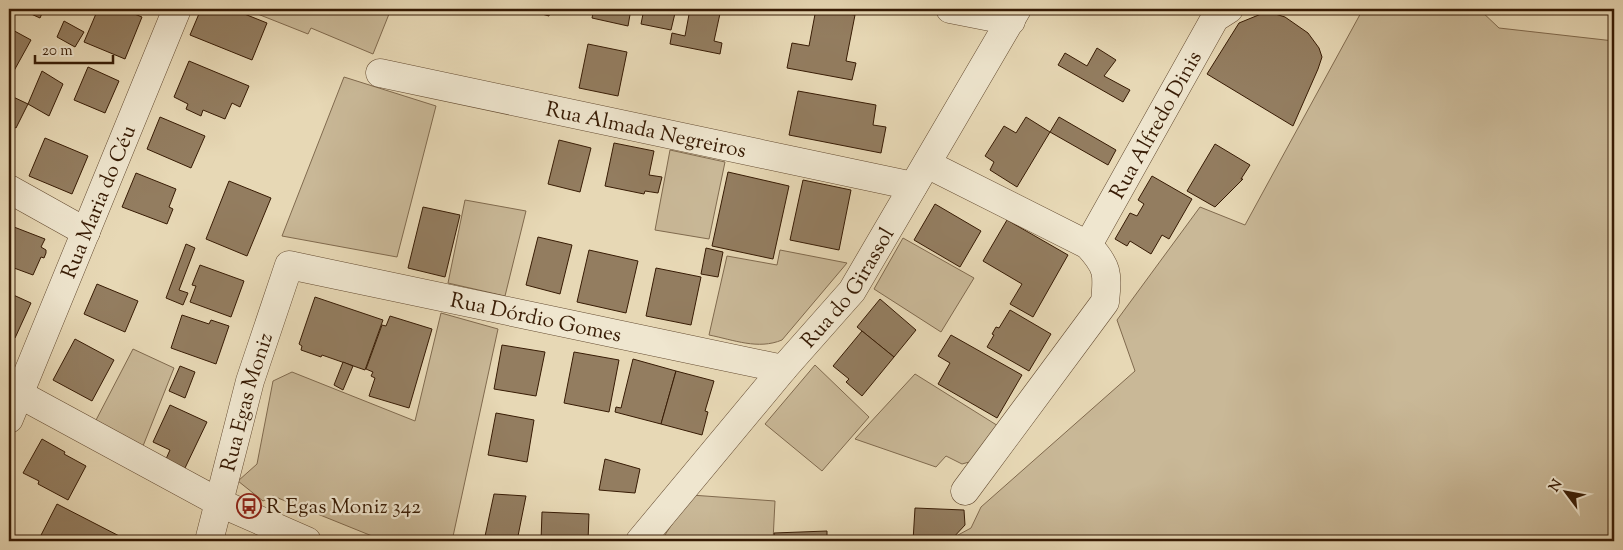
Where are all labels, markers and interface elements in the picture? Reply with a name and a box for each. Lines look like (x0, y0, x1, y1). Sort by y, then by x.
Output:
scale bar (35, 32, 112, 64)
text: 20 m (42, 41, 73, 62)
street label: Rua Alfredo Dinis (1104, 46, 1211, 205)
street label: Rua Almada Negreiros (543, 96, 749, 167)
street label: Rua Maria do Céu (55, 121, 145, 284)
street label: Rua do Girassol (795, 223, 903, 356)
street label: Rua Dórdio Gomes (447, 286, 624, 352)
street label: Rua Egas Moniz (214, 329, 282, 475)
north arrow (1540, 468, 1590, 518)
text: N (1545, 476, 1568, 496)
bus stop icon: R Egas Moniz 342 (236, 493, 262, 519)
place label: R Egas Moniz 342 (266, 493, 421, 523)

